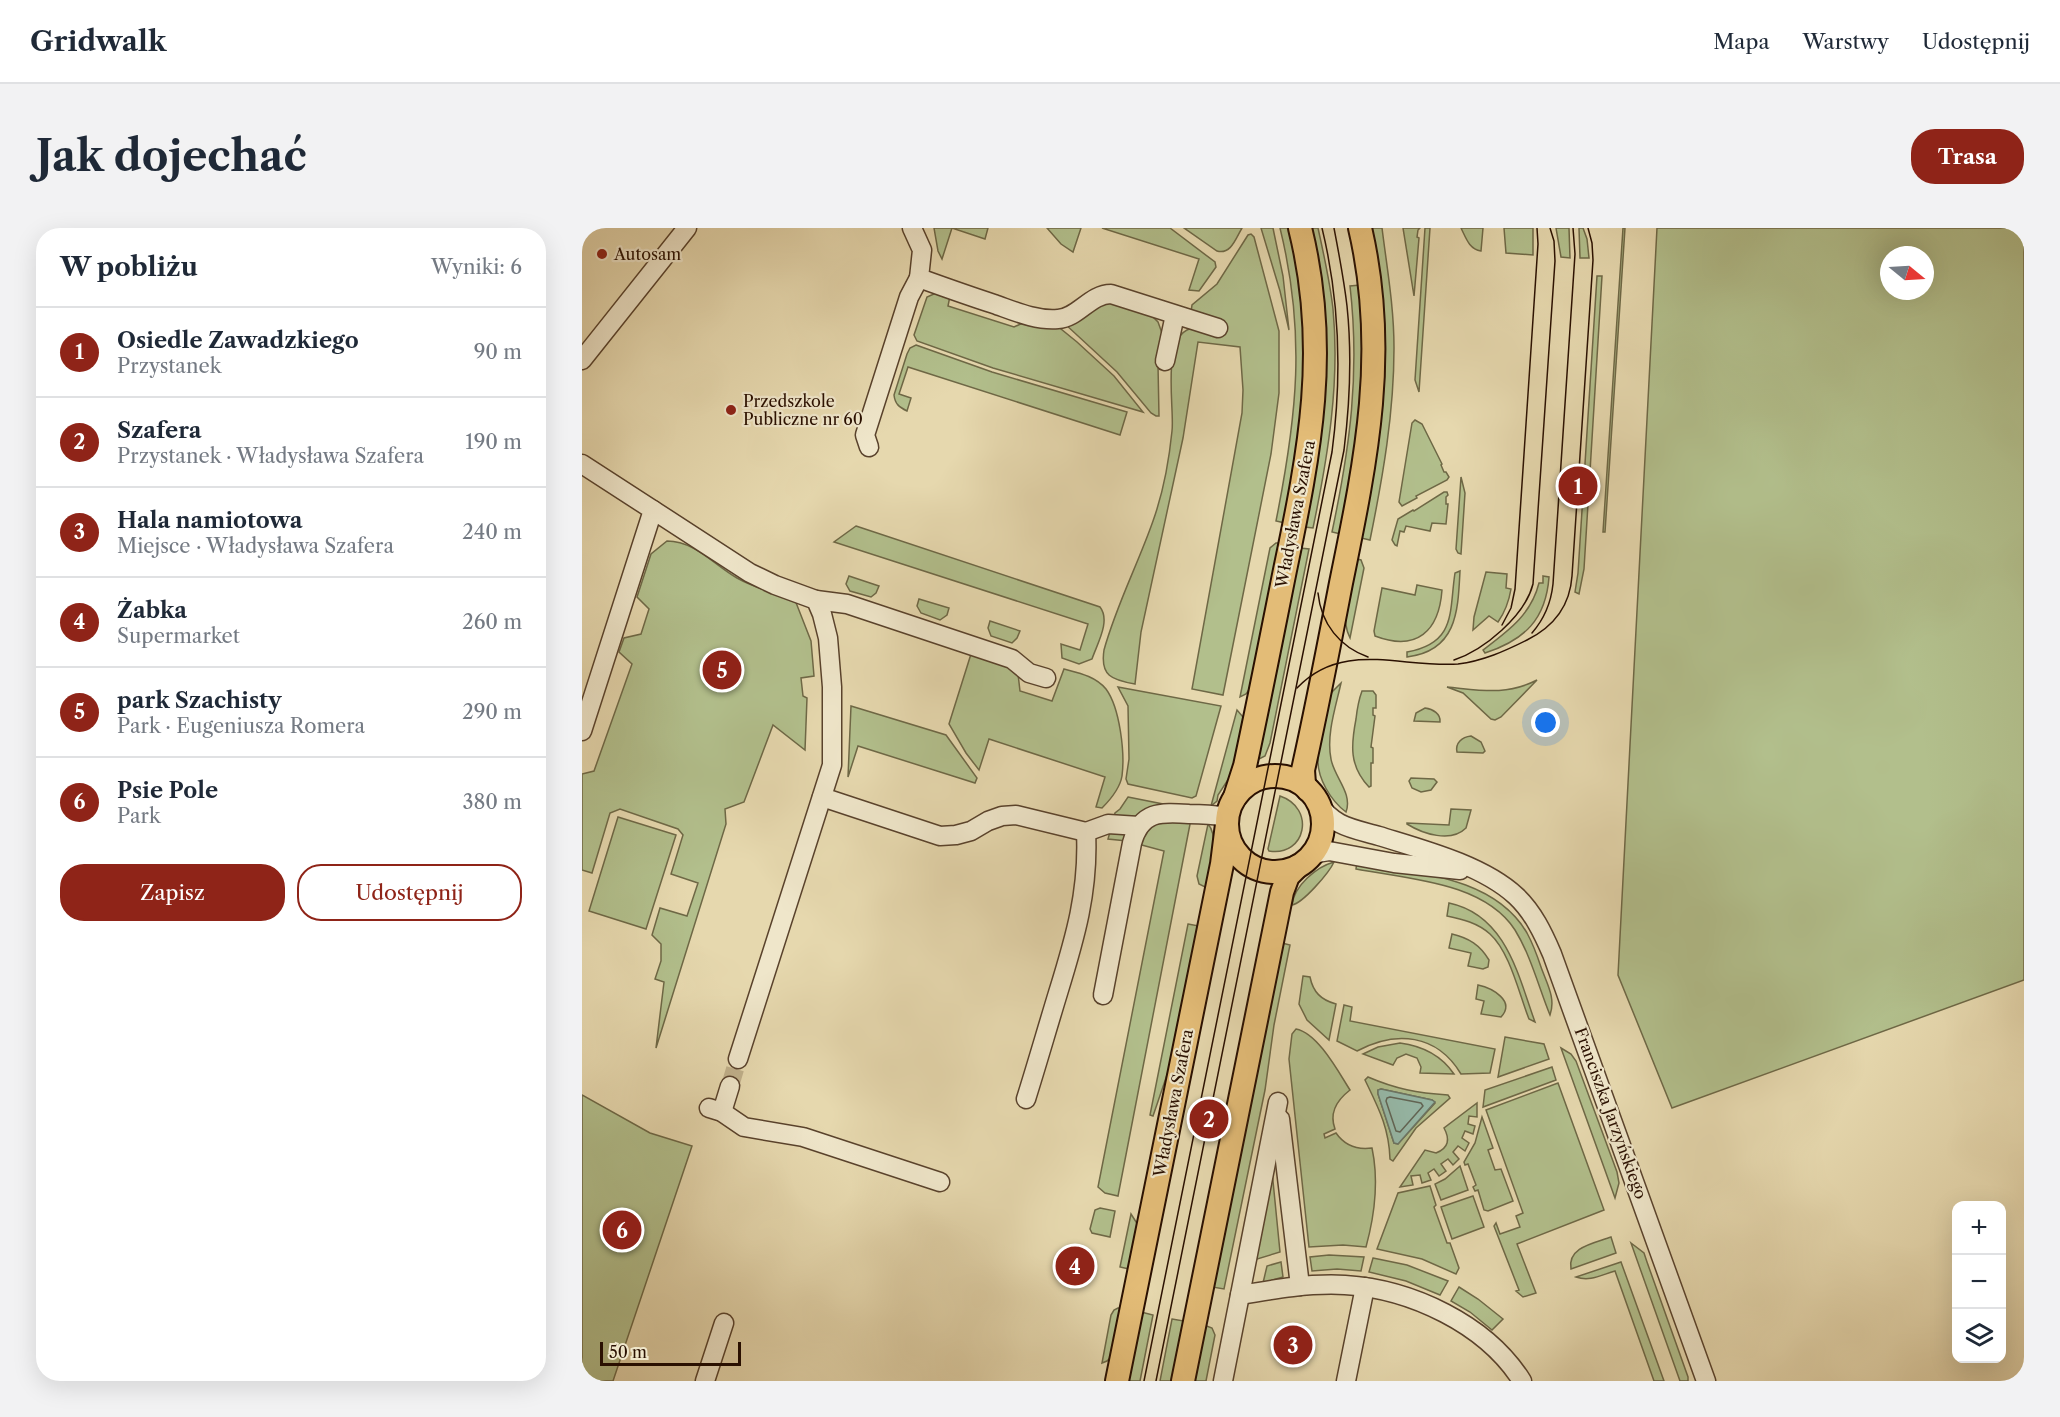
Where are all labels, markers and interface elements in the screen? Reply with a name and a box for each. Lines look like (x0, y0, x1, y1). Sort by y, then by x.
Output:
text: Gridwalk (30, 24, 166, 58)
text: Mapa (1713, 29, 1769, 54)
text: Warstwy (1802, 29, 1889, 54)
text: Udostępnij (1922, 29, 2030, 54)
button: Trasa (1911, 129, 2024, 184)
text: Jak dojechać (36, 130, 307, 182)
place label: Autosam (613, 244, 681, 264)
north arrow (1880, 246, 1934, 300)
marker: Autosam (595, 247, 609, 261)
text: W pobliżu (60, 251, 198, 283)
text: Wyniki: 6 (431, 255, 522, 279)
text: Osiedle Zawadzkiego (117, 327, 359, 354)
text: 1 (75, 340, 84, 364)
text: 90 m (474, 340, 522, 364)
text: Przystanek (117, 354, 221, 378)
place label: Przedszkole Publiczne nr 60 (743, 391, 863, 429)
marker: Przedszkole Publiczne nr 60 (724, 403, 738, 417)
text: Szafera (117, 417, 201, 444)
text: 2 (74, 430, 85, 454)
text: 190 m (465, 430, 522, 454)
street label: Władysława Szafera (1271, 438, 1319, 591)
text: Przystanek · Władysława Szafera (117, 444, 424, 468)
pin: 1 (1558, 464, 1598, 508)
text: Hala namiotowa (117, 507, 303, 534)
text: 3 (74, 520, 85, 544)
text: 240 m (462, 520, 522, 544)
text: Miejsce · Władysława Szafera (117, 534, 394, 558)
text: Żabka (117, 597, 187, 624)
text: 4 (74, 610, 85, 634)
text: 260 m (462, 610, 522, 634)
text: Supermarket (117, 624, 240, 648)
pin: 5 (702, 648, 742, 692)
text: park Szachisty (117, 687, 281, 714)
text: 5 (74, 700, 85, 724)
text: 290 m (462, 700, 522, 724)
your location (1531, 708, 1560, 737)
text: Park · Eugeniusza Romera (117, 714, 365, 738)
text: Psie Pole (117, 777, 218, 804)
text: 6 (74, 790, 85, 814)
text: 380 m (463, 790, 522, 814)
text: Park (117, 804, 160, 828)
button: Zapisz (60, 864, 285, 921)
button: Udostępnij (297, 864, 522, 921)
street label: Franciszka Jarzyńskiego (1571, 1024, 1651, 1202)
street label: Władysława Szafera (1149, 1027, 1197, 1180)
pin: 2 (1190, 1096, 1228, 1142)
map controls (1952, 1201, 2006, 1363)
button: + (1952, 1201, 2006, 1255)
pin: 6 (602, 1208, 642, 1252)
pin: 4 (1056, 1244, 1094, 1288)
button: − (1952, 1255, 2006, 1309)
button: layers (1952, 1309, 2006, 1363)
pin: 3 (1274, 1322, 1312, 1368)
scale bar (600, 1339, 741, 1366)
text: 50 m (609, 1342, 647, 1362)

